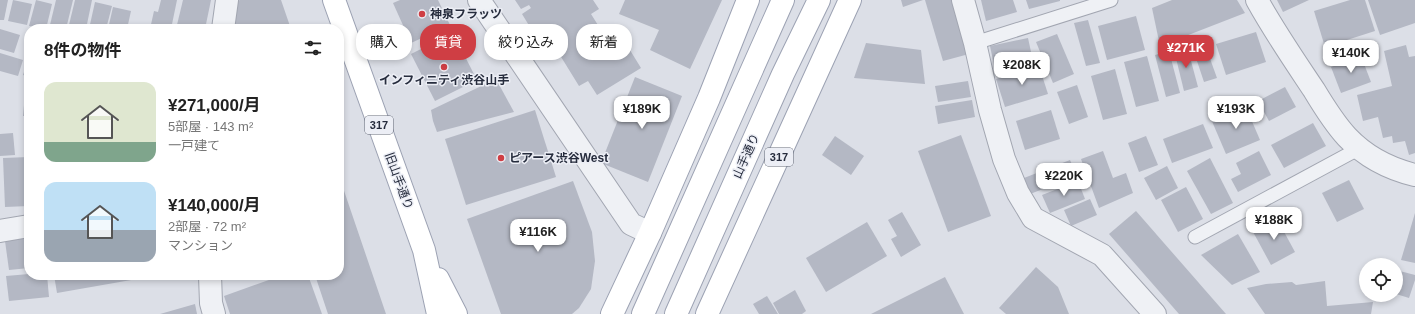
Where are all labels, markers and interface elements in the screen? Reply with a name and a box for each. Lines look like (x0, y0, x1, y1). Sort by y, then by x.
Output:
place label: 神泉フラッツ (430, 7, 502, 21)
marker: 神泉フラッツ (417, 9, 427, 19)
chip: 購入 (356, 24, 412, 60)
chip: 賃貸 (420, 24, 476, 60)
chip: 絞り込み (484, 24, 568, 60)
chip: 新着 (576, 24, 632, 60)
pin: ¥271K (1158, 35, 1214, 69)
icon: filters (302, 37, 324, 59)
text: ¥271K (1167, 40, 1205, 55)
pin: ¥140K (1323, 40, 1379, 74)
text: 8件の物件 (44, 41, 121, 60)
text: ¥140K (1332, 45, 1370, 60)
pin: ¥208K (994, 52, 1050, 86)
text: ¥208K (1003, 57, 1041, 72)
marker: インフィニティ渋谷山手 (439, 62, 449, 72)
place label: インフィニティ渋谷山手 (379, 73, 509, 87)
text: ¥271,000/月 (168, 96, 261, 115)
pin: ¥189K (614, 96, 670, 130)
pin: ¥193K (1208, 96, 1264, 130)
icon: home (76, 98, 124, 146)
text: ¥189K (623, 101, 661, 116)
text: ¥193K (1217, 101, 1255, 116)
road number: 317 (365, 116, 393, 134)
text: 5部屋 · 143 m² (168, 119, 253, 134)
street label: 山手通り (730, 131, 762, 181)
text: 一戸建て (168, 138, 220, 153)
road number: 317 (765, 148, 793, 166)
street label: 旧山手通り (382, 150, 416, 212)
place label: ピアース渋谷West (509, 151, 608, 165)
marker: ピアース渋谷West (496, 153, 506, 163)
pin: ¥220K (1036, 163, 1092, 197)
text: ¥220K (1045, 168, 1083, 183)
text: ¥140,000/月 (168, 196, 261, 215)
icon: home (76, 198, 124, 246)
pin: ¥188K (1246, 207, 1302, 241)
text: ¥188K (1255, 212, 1293, 227)
text: 2部屋 · 72 m² (168, 219, 246, 234)
pin: ¥116K (510, 219, 566, 253)
text: ¥116K (519, 224, 557, 239)
text: マンション (168, 238, 233, 253)
map controls (1359, 258, 1403, 302)
button: locate (1359, 258, 1403, 302)

